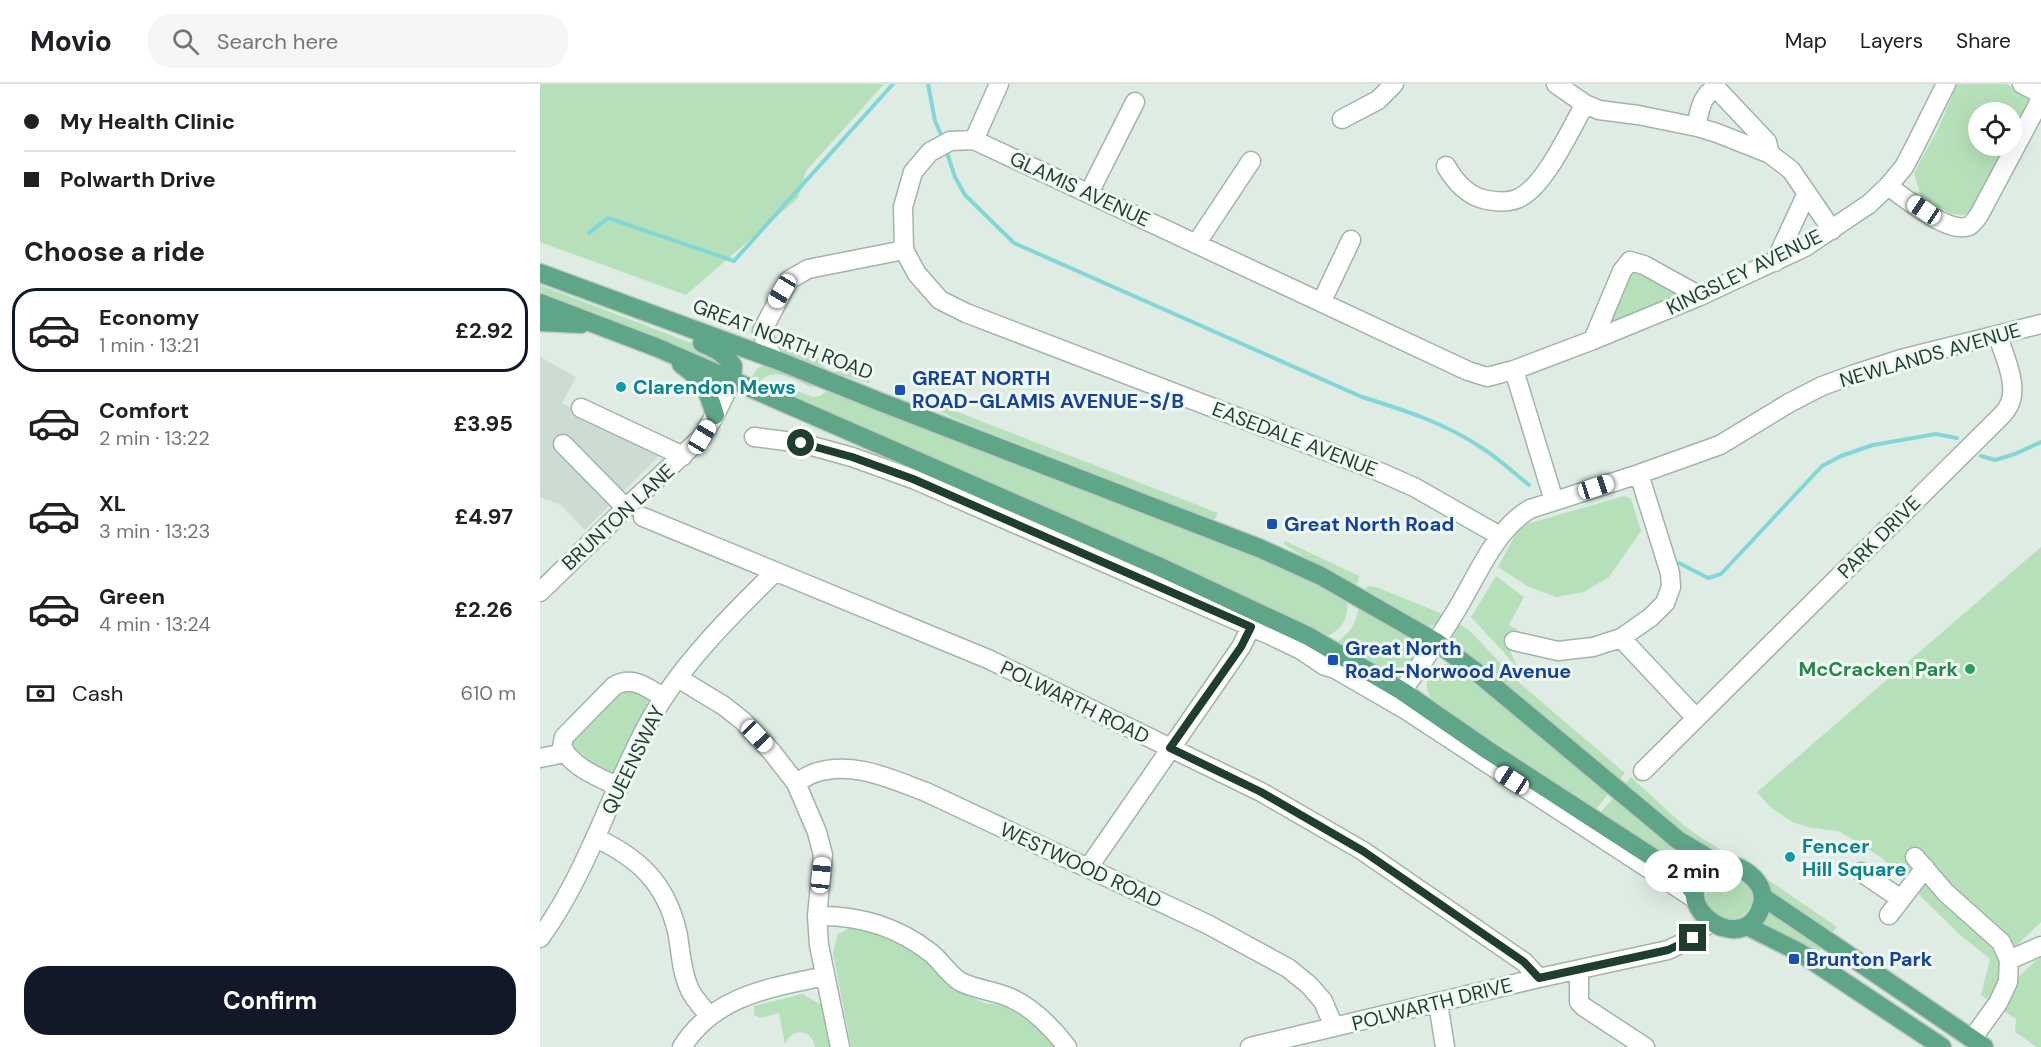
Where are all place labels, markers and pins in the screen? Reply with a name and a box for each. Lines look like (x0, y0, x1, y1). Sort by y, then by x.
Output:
place label: GREAT NORTH ROAD-GLAMIS AVENUE-S/B (912, 365, 1184, 414)
place label: Clarendon Mews (633, 374, 796, 400)
marker: Clarendon Mews (614, 380, 628, 394)
marker: GREAT NORTH ROAD-GLAMIS AVENUE-S/B (893, 383, 907, 397)
place label: Great North Road (1284, 511, 1454, 537)
marker: Great North Road (1265, 517, 1279, 531)
place label: Great North Road-Norwood Avenue (1345, 635, 1571, 684)
marker: Great North Road-Norwood Avenue (1326, 653, 1340, 667)
place label: McCracken Park (1798, 656, 1958, 682)
marker: McCracken Park (1963, 662, 1977, 676)
place label: Fencer Hill Square (1802, 833, 1906, 882)
marker: Fencer Hill Square (1783, 850, 1797, 864)
place label: Brunton Park (1806, 946, 1933, 972)
marker: Brunton Park (1787, 952, 1801, 966)

